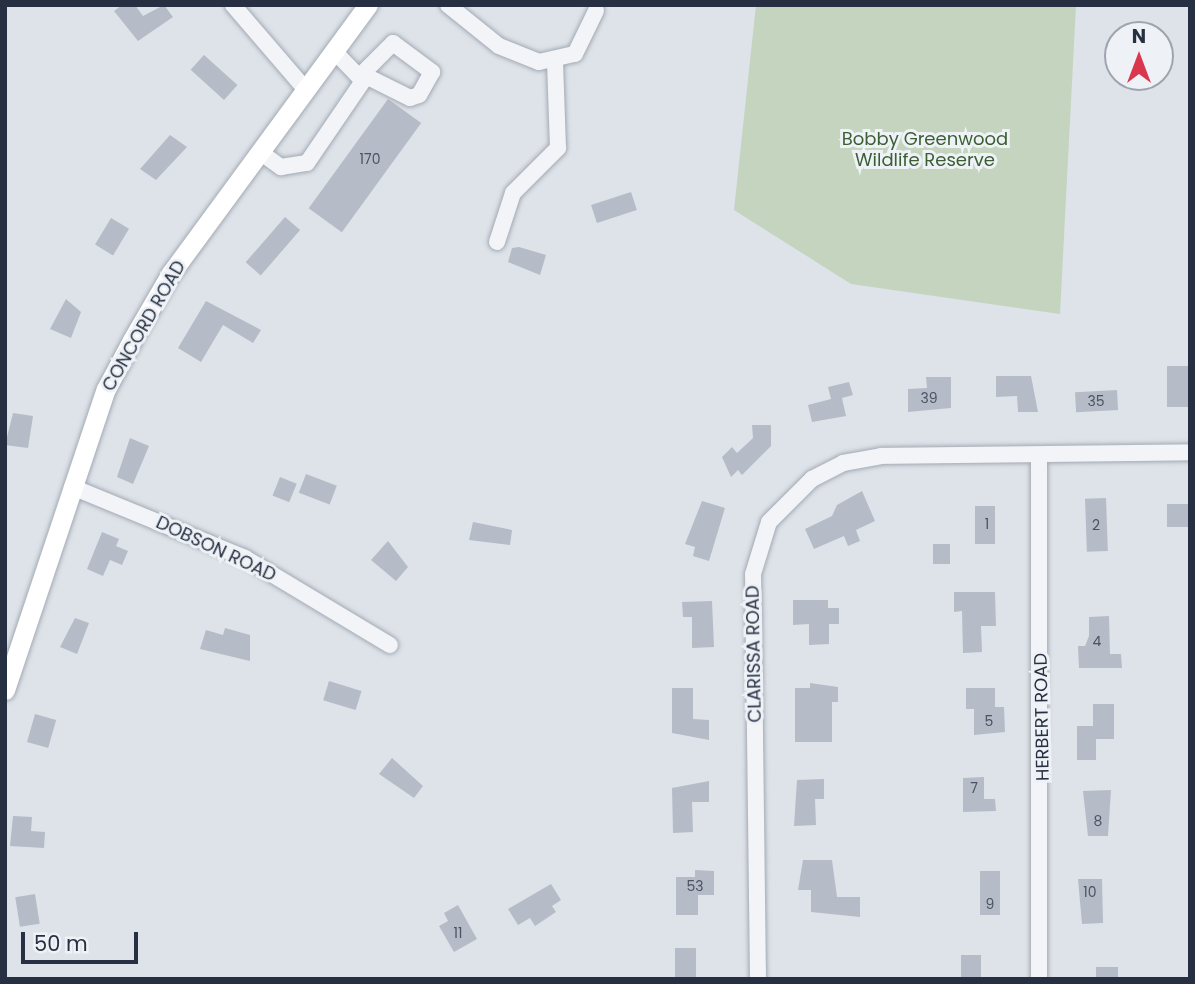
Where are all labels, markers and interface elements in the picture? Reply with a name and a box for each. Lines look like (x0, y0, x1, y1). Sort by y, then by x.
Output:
north arrow (1104, 21, 1174, 91)
text: N (1132, 23, 1146, 50)
park label: Bobby Greenwood Wildlife Reserve (842, 129, 1008, 172)
house number: 170 (360, 151, 380, 167)
street label: CONCORD ROAD (98, 257, 190, 395)
house number: 39 (920, 390, 938, 406)
house number: 35 (1087, 393, 1105, 409)
street label: DOBSON ROAD (153, 512, 279, 586)
house number: 1 (985, 516, 989, 532)
house number: 2 (1092, 517, 1100, 533)
street label: CLARISSA ROAD (742, 585, 766, 723)
house number: 4 (1093, 633, 1101, 649)
street label: HERBERT ROAD (1030, 653, 1054, 781)
house number: 5 (985, 713, 993, 729)
house number: 7 (970, 780, 978, 796)
house number: 8 (1094, 813, 1102, 829)
house number: 53 (686, 878, 704, 894)
house number: 10 (1083, 884, 1097, 900)
house number: 9 (986, 896, 994, 912)
scale bar (24, 918, 142, 962)
house number: 11 (454, 925, 462, 941)
text: 50 m (34, 929, 88, 958)

